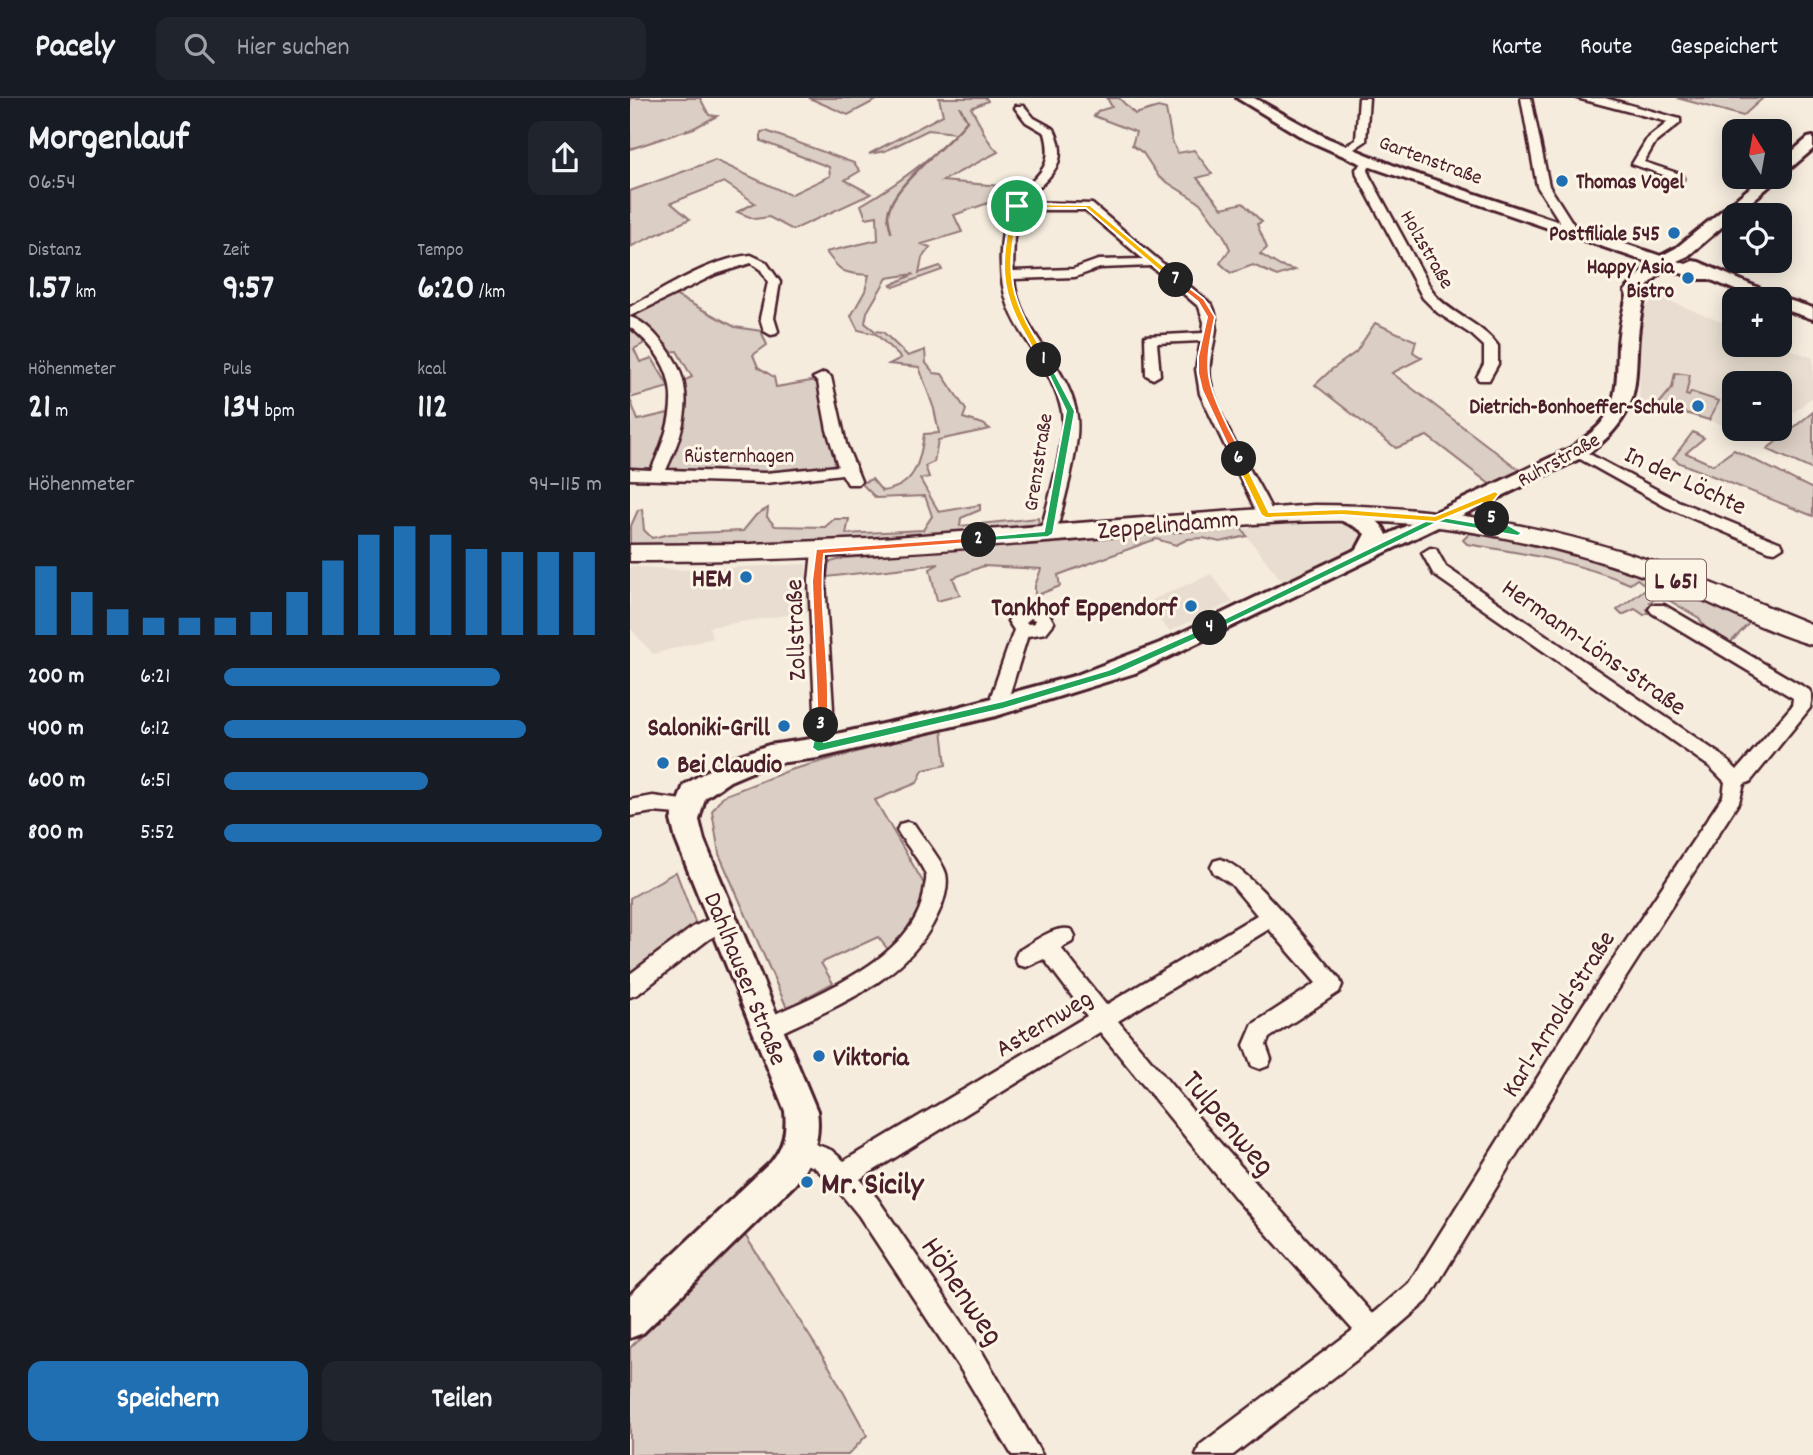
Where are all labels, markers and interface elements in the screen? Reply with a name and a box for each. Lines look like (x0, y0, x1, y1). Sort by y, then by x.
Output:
search box (156, 17, 646, 80)
text: Pacely (35, 25, 114, 72)
icon: search (180, 29, 218, 67)
text: Hier suchen (236, 30, 350, 67)
text: Karte (1491, 31, 1542, 65)
text: Route (1580, 31, 1632, 65)
text: Gespeichert (1670, 31, 1778, 65)
text: Morgenlauf (28, 113, 189, 168)
north arrow (1722, 119, 1792, 189)
map controls (1722, 119, 1792, 441)
button: share (528, 121, 602, 195)
street label: Gartenstraße (1374, 129, 1486, 194)
text: 06:54 (28, 167, 76, 200)
place label: Thomas Vogel (1576, 169, 1685, 199)
marker: Thomas Vogel (1554, 173, 1570, 189)
pin (987, 176, 1047, 236)
icon: arrive (998, 187, 1036, 225)
button: locate (1722, 203, 1792, 273)
street label: Holzstraße (1391, 206, 1460, 295)
place label: Postfiliale 545 (1549, 221, 1660, 251)
marker: Postfiliale 545 (1666, 225, 1682, 241)
text: Distanz (28, 238, 81, 265)
text: Zeit (223, 238, 250, 265)
text: Tempo (417, 238, 464, 265)
place label: Happy Asia Bistro (1587, 254, 1675, 308)
pin: 7 (1158, 262, 1194, 298)
text: 1.57 (28, 265, 71, 315)
text: 9:57 (223, 265, 274, 315)
text: 6:20 (417, 265, 475, 315)
text: 7 (1172, 266, 1179, 293)
marker: Happy Asia Bistro (1680, 270, 1696, 286)
text: km (71, 280, 96, 307)
text: /km (475, 280, 505, 307)
button: + (1722, 287, 1792, 357)
pin: 1 (1026, 342, 1062, 378)
text: 1 (1041, 346, 1046, 373)
text: Höhenmeter (28, 357, 116, 384)
text: Puls (223, 357, 252, 384)
text: kcal (417, 357, 446, 384)
button: − (1722, 371, 1792, 441)
text: 21 (28, 384, 51, 434)
text: 134 (223, 384, 260, 434)
text: 112 (417, 384, 448, 434)
place label: Dietrich-Bonhoeffer-Schule (1469, 394, 1684, 424)
marker: Dietrich-Bonhoeffer-Schule (1690, 398, 1706, 414)
text: m (51, 399, 68, 426)
text: bpm (260, 399, 295, 426)
street label: Grenzstraße (1017, 411, 1063, 514)
street label: Ruhrstraße (1513, 427, 1606, 497)
street label: In der Löchte (1617, 438, 1752, 527)
pin: 6 (1222, 442, 1256, 476)
street label: Rüsternhagen (684, 443, 794, 473)
text: 6 (1234, 445, 1243, 472)
text: Höhenmeter (28, 469, 134, 502)
text: 94–115 m (529, 469, 602, 502)
street label: Zeppelindamm (1096, 502, 1240, 551)
pin: 5 (1474, 502, 1510, 536)
text: 5 (1487, 505, 1496, 532)
pin: 2 (962, 522, 996, 558)
text: 2 (974, 526, 983, 553)
road number: L 651 (1646, 560, 1706, 601)
place label: HEM (692, 562, 732, 599)
marker: HEM (738, 569, 754, 585)
street label: Hermann-Löns-Straße (1493, 571, 1693, 727)
street label: Zollstraße (777, 578, 818, 681)
place label: Tankhof Eppendorf (991, 591, 1179, 628)
marker: Tankhof Eppendorf (1183, 598, 1199, 614)
pin: 4 (1192, 610, 1228, 646)
text: 4 (1206, 614, 1213, 641)
text: 200 m (28, 661, 84, 694)
text: 6:21 (140, 661, 170, 694)
pin: 3 (804, 708, 838, 742)
place label: Saloniki-Grill (648, 711, 771, 748)
text: 3 (816, 711, 825, 738)
text: 400 m (28, 713, 84, 746)
text: 6:12 (140, 713, 170, 746)
marker: Saloniki-Grill (776, 718, 792, 734)
place label: Bei Claudio (677, 748, 783, 785)
marker: Bei Claudio (655, 755, 671, 771)
text: 600 m (28, 765, 85, 798)
text: 6:51 (140, 765, 171, 798)
text: 800 m (28, 817, 83, 850)
text: 5:52 (140, 817, 175, 850)
street label: Dahlhauser Straße (692, 887, 795, 1071)
street label: Karl-Arnold-Straße (1494, 924, 1626, 1105)
street label: Asternweg (989, 981, 1100, 1069)
place label: Viktoria (833, 1041, 909, 1078)
marker: Viktoria (811, 1048, 827, 1064)
street label: Tulpenweg (1168, 1062, 1284, 1188)
place label: Mr. Sicily (821, 1164, 925, 1210)
marker: Mr. Sicily (799, 1174, 815, 1190)
street label: Höhenweg (906, 1229, 1013, 1357)
button: Speichern (28, 1361, 308, 1441)
button: Teilen (322, 1361, 602, 1441)

